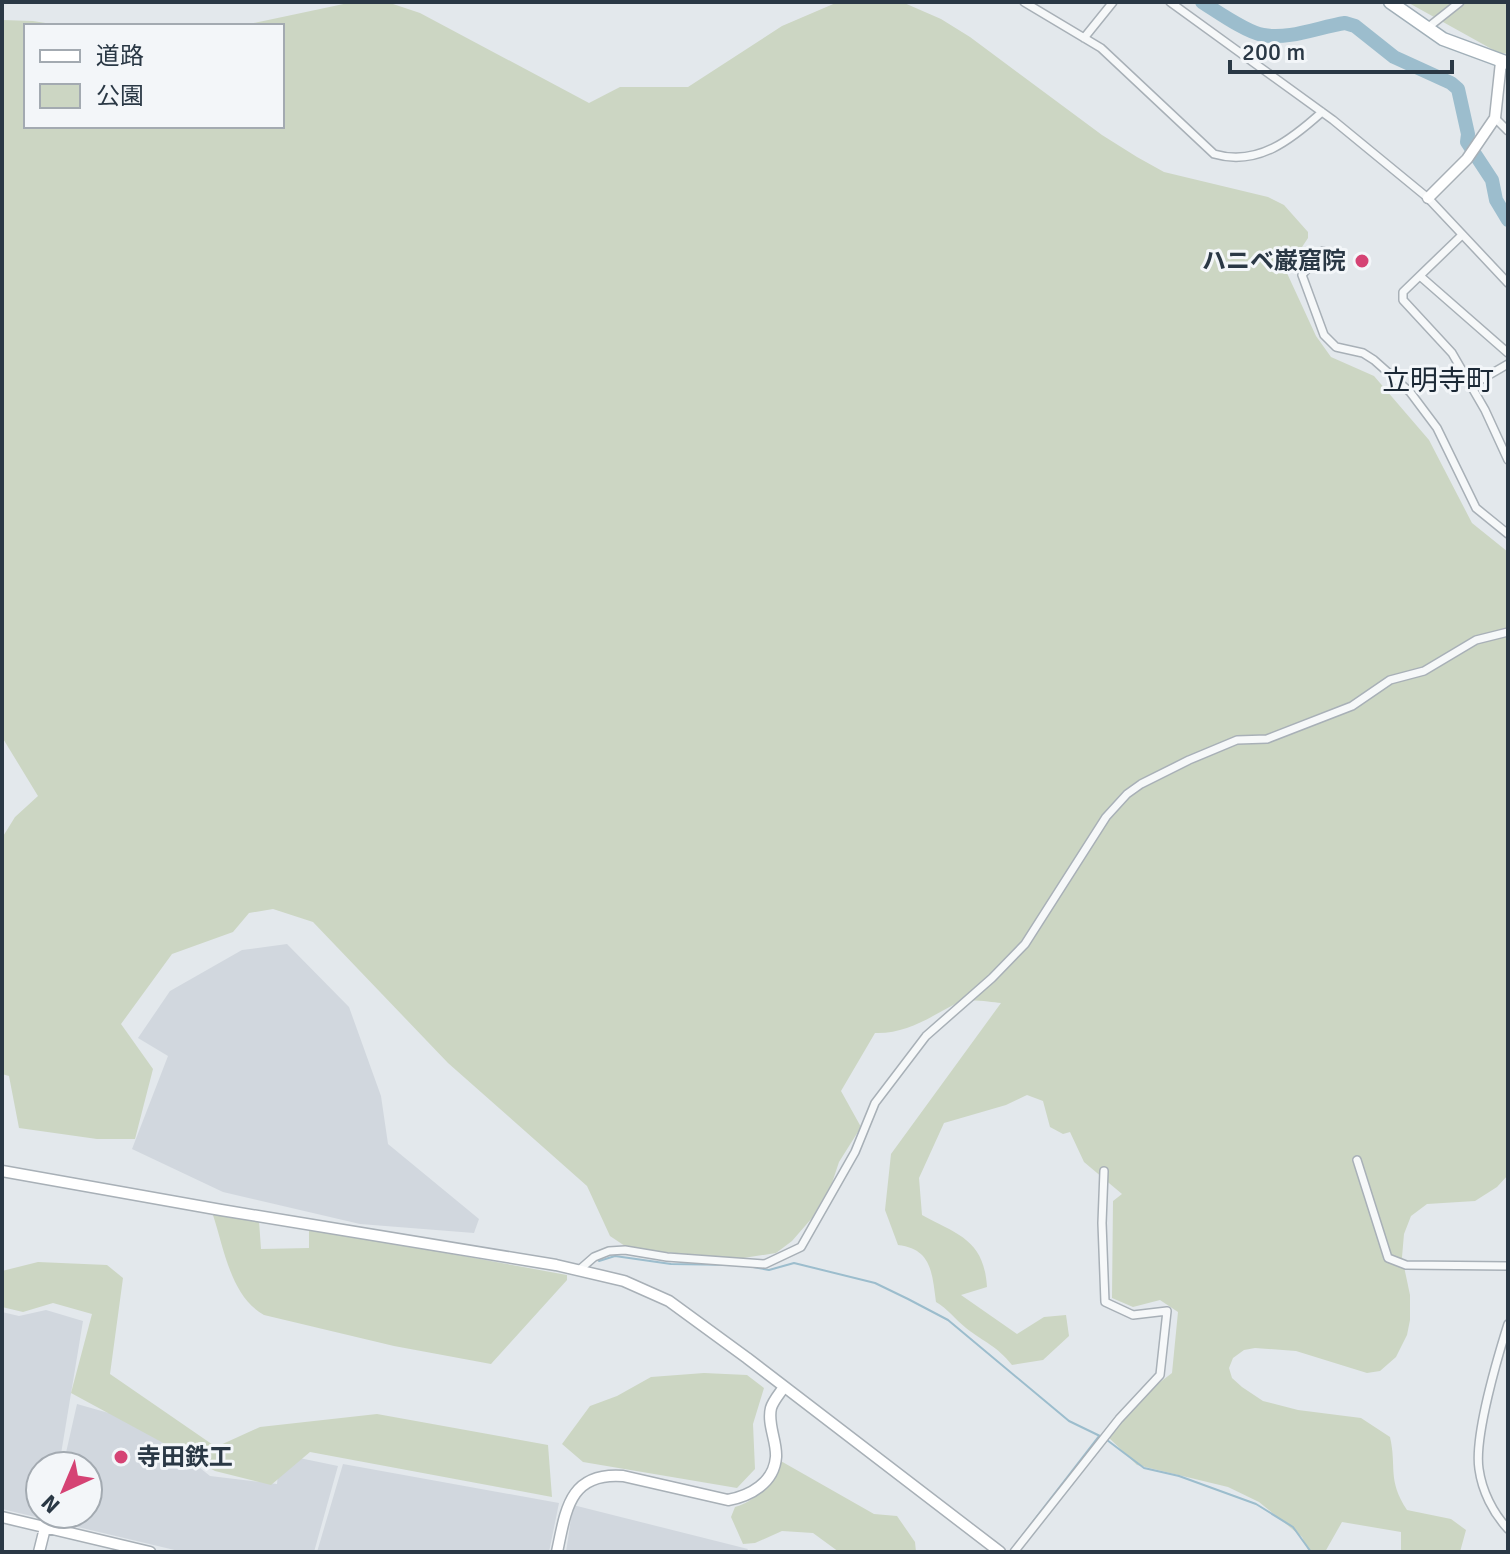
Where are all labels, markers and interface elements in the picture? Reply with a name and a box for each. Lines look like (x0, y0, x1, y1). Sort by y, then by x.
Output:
legend (24, 24, 284, 128)
scale bar (1230, 24, 1452, 74)
text: 200 m (1242, 37, 1305, 67)
text: 道路 (96, 41, 144, 71)
text: 公園 (96, 81, 144, 111)
place label: ハニベ巌窟院 (1202, 246, 1346, 276)
marker: ハニベ巌窟院 (1353, 252, 1371, 270)
district label: 立明寺町 (1382, 364, 1494, 398)
place label: 寺田鉄工 (137, 1442, 233, 1472)
marker: 寺田鉄工 (112, 1448, 130, 1466)
north arrow (24, 1450, 104, 1530)
text: N (36, 1489, 65, 1519)

